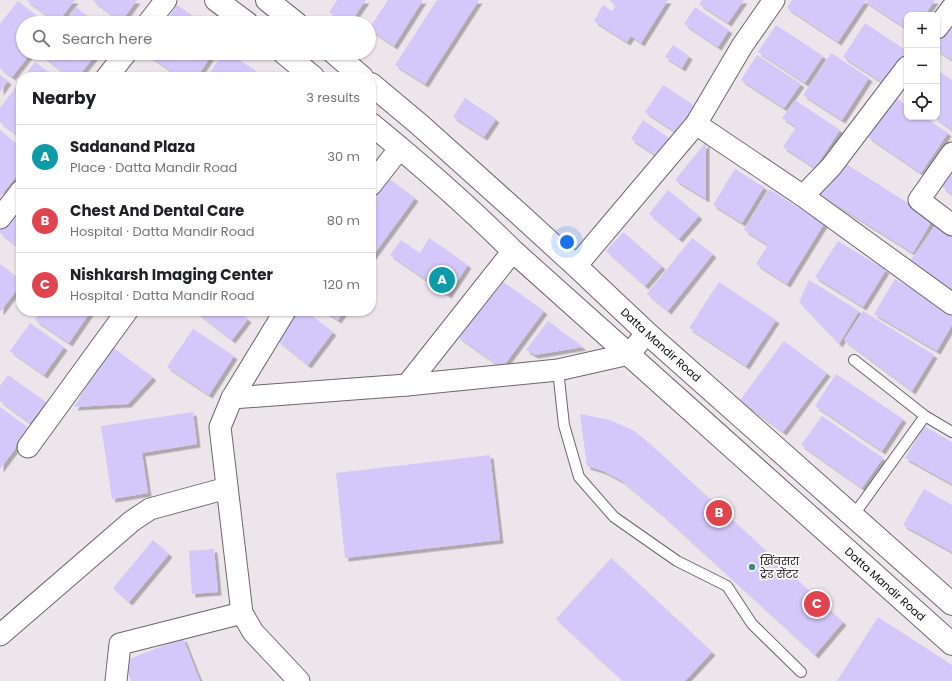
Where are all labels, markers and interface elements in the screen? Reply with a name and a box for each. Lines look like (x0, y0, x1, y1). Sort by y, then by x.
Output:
map controls (904, 12, 940, 120)
button: + (904, 12, 940, 48)
search box (16, 16, 376, 60)
icon: search (30, 27, 52, 49)
text: Search here (62, 28, 152, 49)
button: − (904, 48, 940, 84)
button: locate (904, 84, 940, 120)
text: Nearby (32, 86, 96, 110)
text: 3 results (306, 88, 360, 107)
text: Sadanand Plaza (70, 136, 195, 157)
text: A (40, 147, 50, 166)
text: 30 m (327, 147, 360, 166)
text: Place · Datta Mandir Road (70, 158, 237, 177)
text: Chest And Dental Care (70, 200, 244, 221)
text: B (41, 211, 49, 230)
text: 80 m (327, 211, 360, 230)
text: Hospital · Datta Mandir Road (70, 222, 255, 241)
your location (557, 232, 577, 252)
text: Nishkarsh Imaging Center (70, 264, 273, 285)
pin: A (429, 265, 455, 295)
text: C (40, 275, 50, 294)
text: 120 m (323, 275, 360, 294)
text: Hospital · Datta Mandir Road (70, 286, 255, 305)
street label: Datta Mandir Road (617, 304, 705, 385)
pin: B (706, 498, 732, 528)
street label: Datta Mandir Road (841, 544, 929, 625)
place label: खिंवसरा ट्रेड सेंटर (759, 553, 800, 582)
marker: खिंवसरा ट्रेड सेंटर (747, 562, 757, 572)
pin: C (804, 589, 830, 619)

